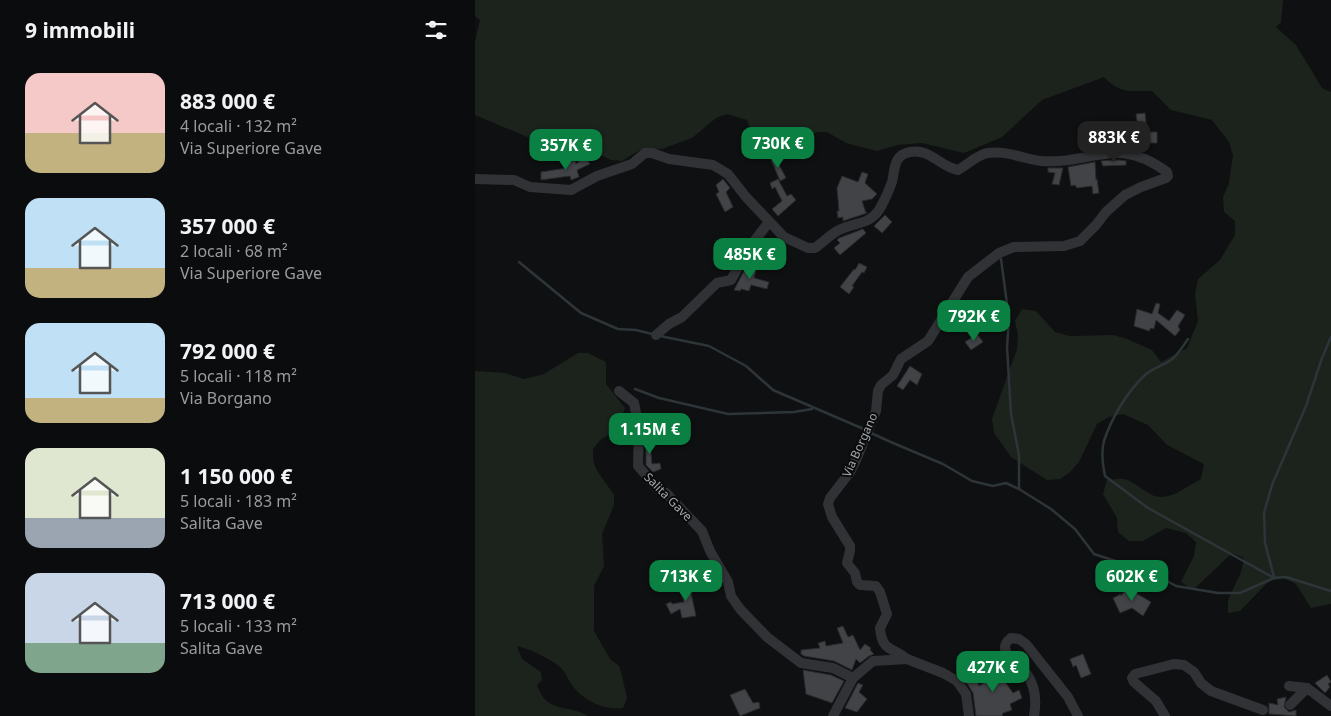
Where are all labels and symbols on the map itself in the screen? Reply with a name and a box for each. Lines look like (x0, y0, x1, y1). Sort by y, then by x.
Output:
pin: 883K € (1073, 120, 1155, 163)
pin: 730K € (737, 126, 819, 169)
pin: 357K € (525, 128, 607, 171)
pin: 485K € (709, 238, 791, 280)
pin: 792K € (933, 300, 1015, 342)
street label: Via Borgano (838, 410, 881, 480)
pin: 1.15M € (604, 412, 696, 455)
street label: Salita Gave (640, 469, 696, 525)
pin: 713K € (645, 560, 727, 602)
pin: 602K € (1091, 560, 1173, 602)
pin: 427K € (952, 650, 1034, 693)

